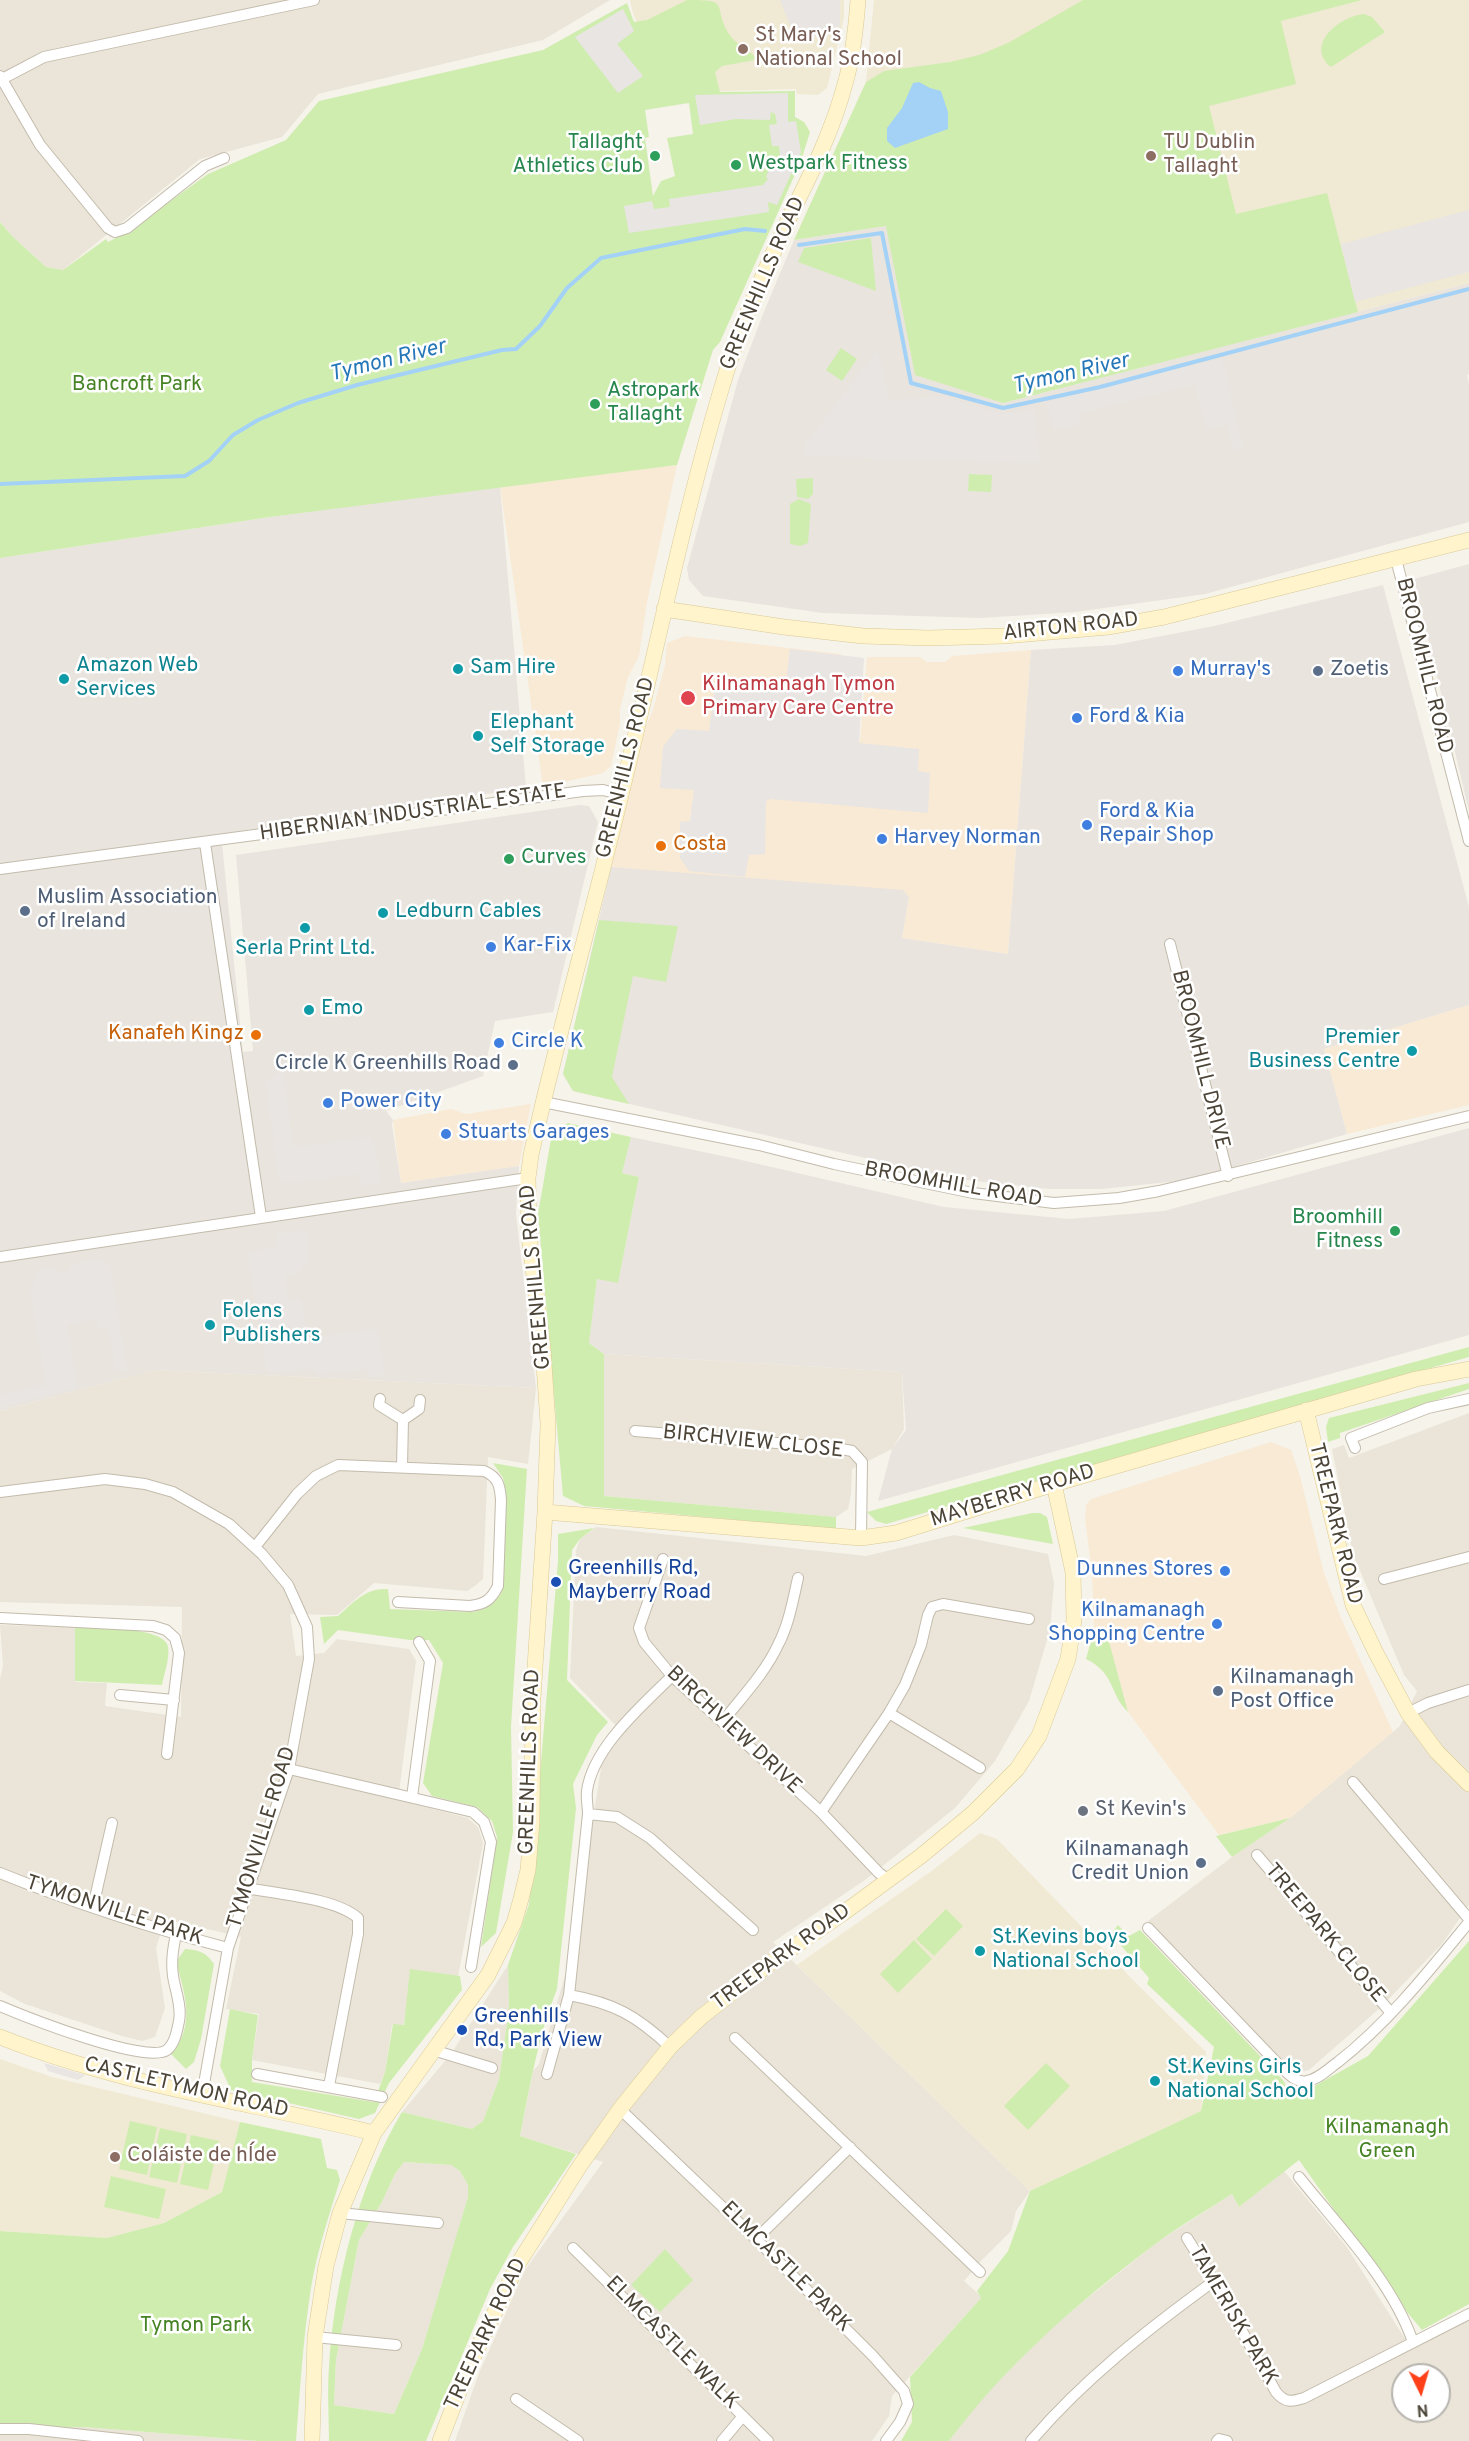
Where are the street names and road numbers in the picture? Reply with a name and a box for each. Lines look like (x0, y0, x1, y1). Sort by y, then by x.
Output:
street label: GREENHILLS ROAD (716, 194, 812, 374)
street label: BROOMHILL ROAD (1389, 575, 1457, 757)
street label: AIRTON ROAD (1002, 608, 1140, 648)
street label: GREENHILLS ROAD (592, 675, 662, 861)
street label: HIBERNIAN INDUSTRIAL ESTATE (258, 780, 568, 848)
street label: BROOMHILL DRIVE (1165, 968, 1233, 1152)
street label: BROOMHILL ROAD (862, 1158, 1044, 1214)
street label: GREENHILLS ROAD (516, 1183, 558, 1371)
street label: BIRCHVIEW CLOSE (661, 1421, 845, 1465)
street label: TREEPARK ROAD (1302, 1441, 1366, 1607)
street label: MAYBERRY ROAD (928, 1460, 1098, 1534)
street label: BIRCHVIEW DRIVE (660, 1662, 806, 1800)
street label: GREENHILLS ROAD (515, 1669, 547, 1855)
street label: TYMONVILLE ROAD (223, 1744, 303, 1932)
street label: TREEPARK CLOSE (1258, 1859, 1390, 2009)
street label: TYMONVILLE PARK (22, 1871, 206, 1953)
street label: TREEPARK ROAD (708, 1899, 856, 2017)
street label: CASTLETYMON ROAD (81, 2053, 291, 2125)
street label: ELMCASTLE PARK (714, 2197, 856, 2339)
street label: TAMERISK PARK (1182, 2242, 1282, 2390)
street label: TREEPARK ROAD (441, 2255, 533, 2415)
street label: ELMCASTLE WALK (599, 2272, 743, 2416)

